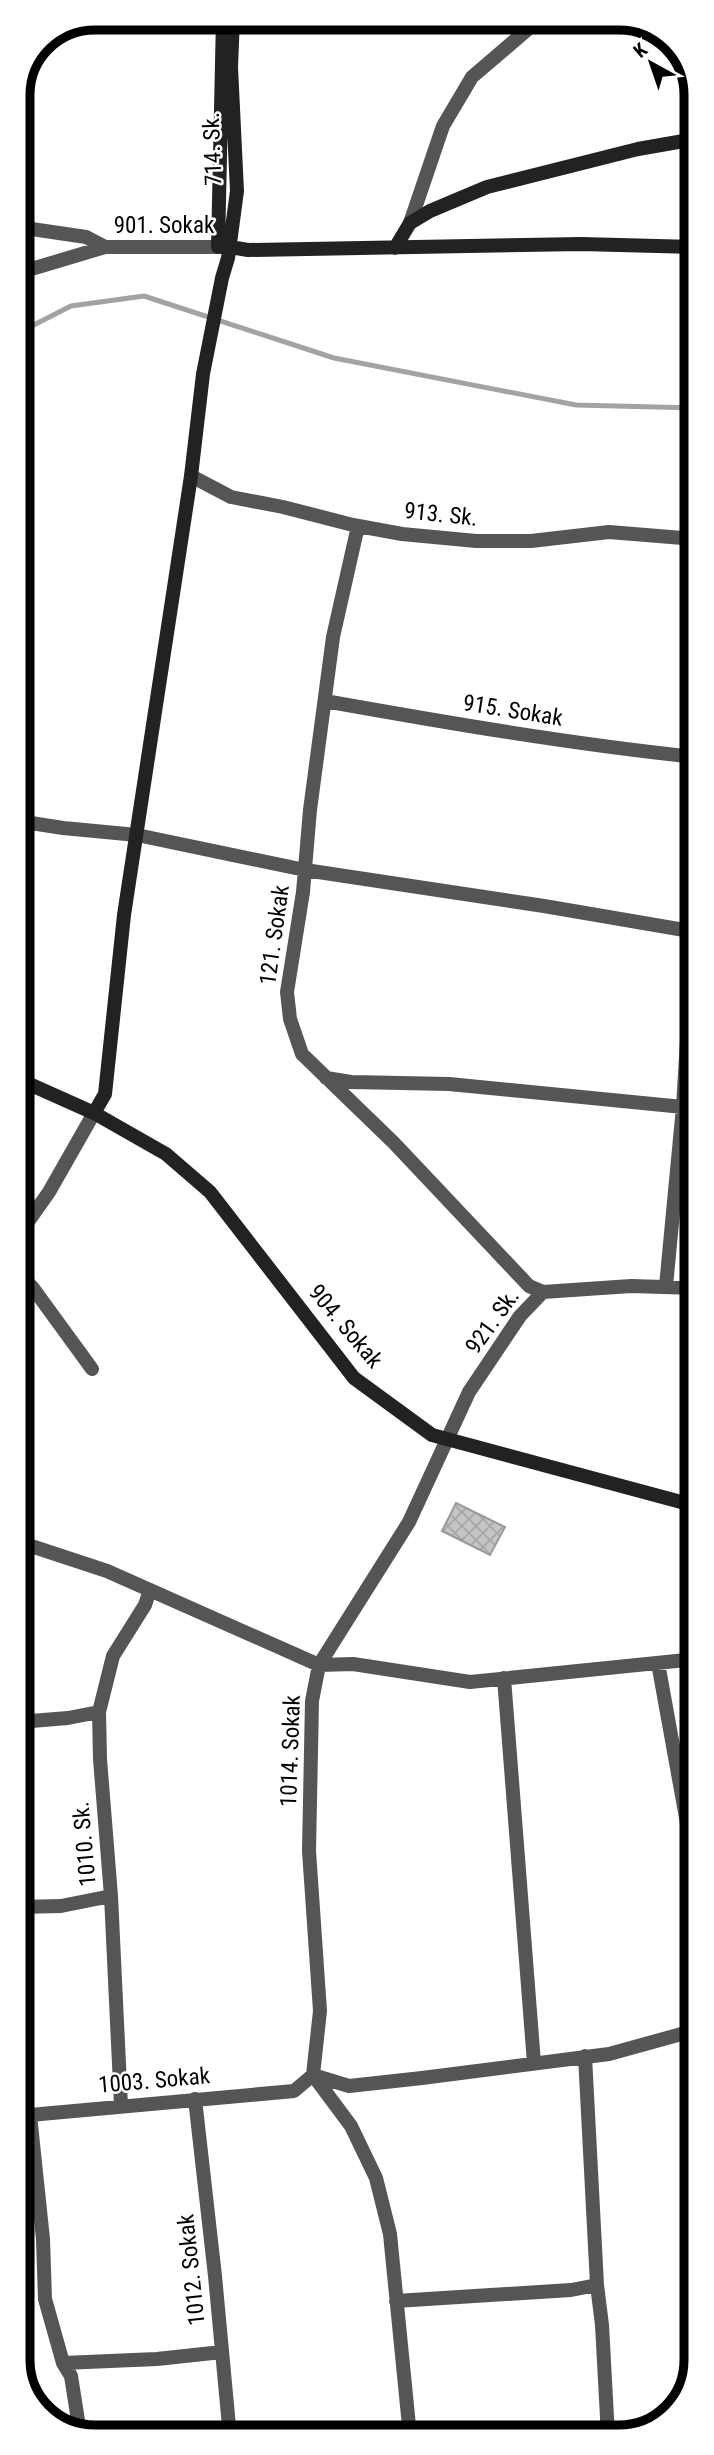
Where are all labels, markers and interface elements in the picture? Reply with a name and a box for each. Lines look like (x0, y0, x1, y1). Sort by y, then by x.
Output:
north arrow (616, 28, 686, 98)
text: K (629, 38, 652, 63)
street label: 714. Sk. (198, 112, 227, 186)
street label: 901. Sokak (114, 212, 215, 239)
street label: 913. Sk. (403, 497, 479, 532)
street label: 915. Sokak (461, 689, 565, 732)
street label: 121. Sokak (254, 883, 295, 987)
street label: 904. Sokak (303, 1279, 389, 1374)
street label: 921. Sk. (460, 1284, 525, 1359)
street label: 1014. Sokak (275, 1694, 306, 1807)
street label: 1010. Sk. (67, 1800, 102, 1888)
street label: 1003. Sokak (97, 2062, 212, 2099)
street label: 1012. Sokak (172, 2212, 211, 2327)

